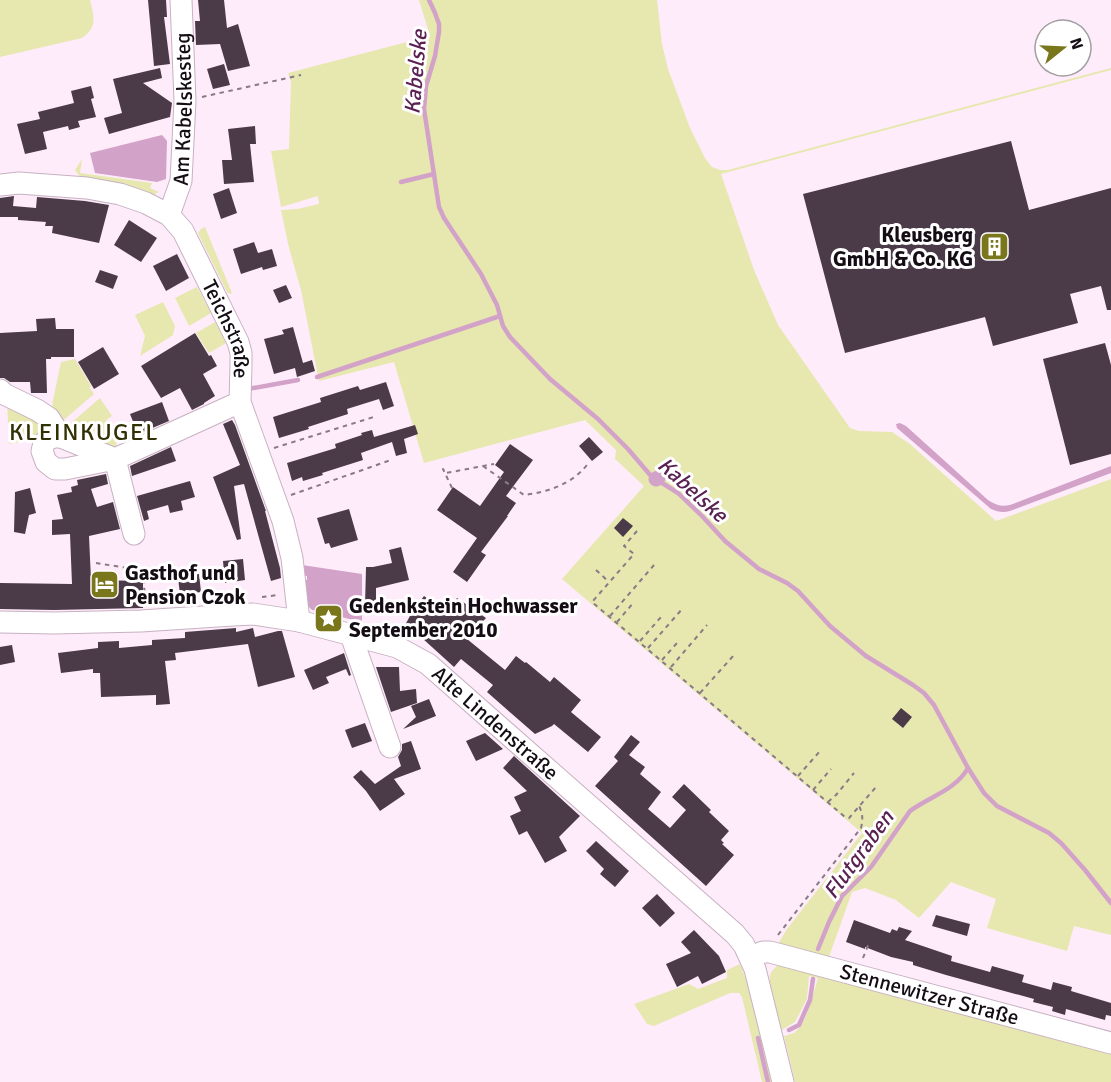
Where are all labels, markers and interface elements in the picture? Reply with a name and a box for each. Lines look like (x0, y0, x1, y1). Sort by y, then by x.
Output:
north arrow (1033, 18, 1093, 78)
water label: Kabelske (398, 28, 433, 115)
street label: Am Kabelskesteg (168, 32, 198, 186)
text: N (1065, 35, 1088, 52)
place label: Kleusberg GmbH & Co. KG (833, 222, 973, 272)
building icon: Kleusberg GmbH & Co. KG (978, 231, 1010, 263)
street label: Teichstraße (196, 276, 254, 379)
district label: KLEINKUGEL (9, 417, 159, 447)
water label: Kabelske (652, 451, 734, 528)
place label: Gasthof und Pension Czok (125, 560, 246, 610)
hotel icon: Gasthof und Pension Czok (88, 569, 120, 601)
place label: Gedenkstein Hochwasser September 2010 (349, 593, 578, 643)
place icon: Gedenkstein Hochwasser September 2010 (312, 602, 344, 634)
street label: Alte Lindenstraße (426, 660, 564, 786)
water label: Flutgraben (817, 804, 900, 904)
street label: Stennewitzer Straße (837, 958, 1022, 1031)

